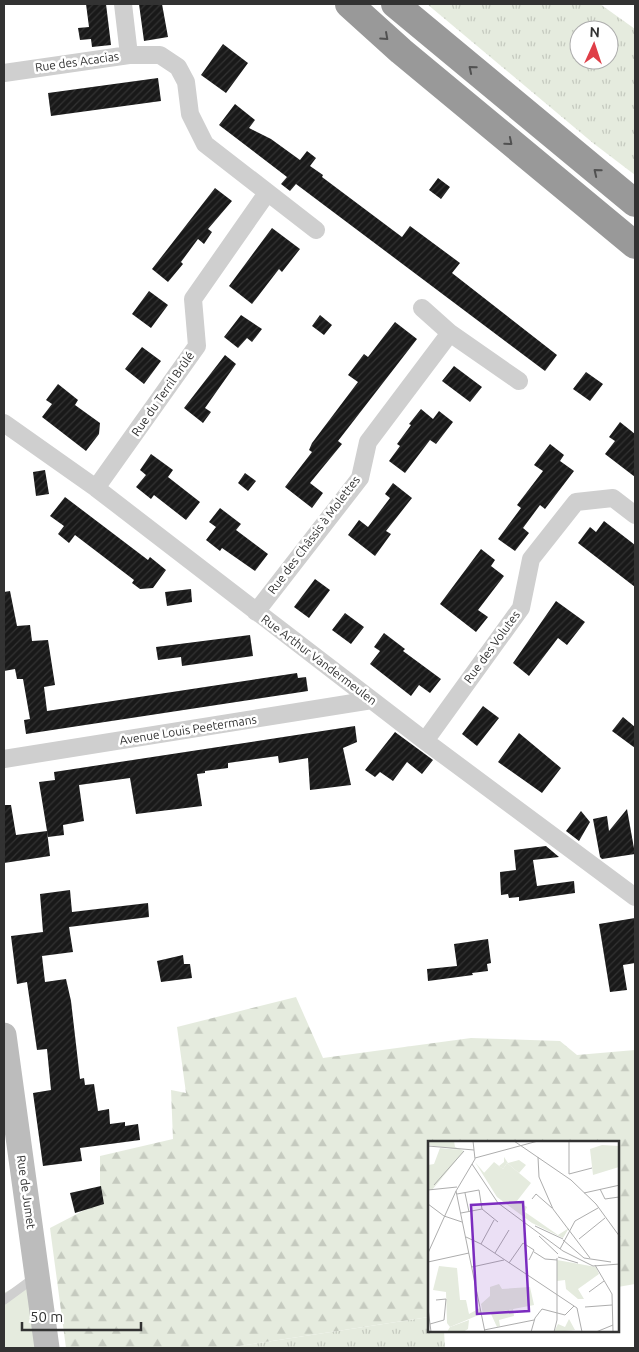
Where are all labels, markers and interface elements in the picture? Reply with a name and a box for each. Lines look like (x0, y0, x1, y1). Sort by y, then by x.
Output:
north arrow (569, 20, 619, 70)
text: N (589, 24, 600, 40)
one-way arrow (380, 31, 389, 40)
street label: Rue des Acacias (34, 49, 120, 74)
one-way arrow (469, 65, 478, 74)
one-way arrow (503, 136, 512, 145)
one-way arrow (594, 170, 603, 178)
street label: Rue du Terril Brûlé (129, 349, 197, 438)
street label: Rue des Châssis à Molettes (265, 473, 362, 596)
street label: Rue des Volutes (461, 608, 522, 685)
street label: Rue Arthur Vandermeulen (259, 612, 379, 707)
street label: Avenue Louis Peetermans (118, 712, 257, 747)
inset map (428, 1141, 619, 1332)
street label: Rue de Jumet (15, 1154, 38, 1230)
scale bar (22, 1300, 141, 1332)
text: 50 m (30, 1308, 63, 1325)

